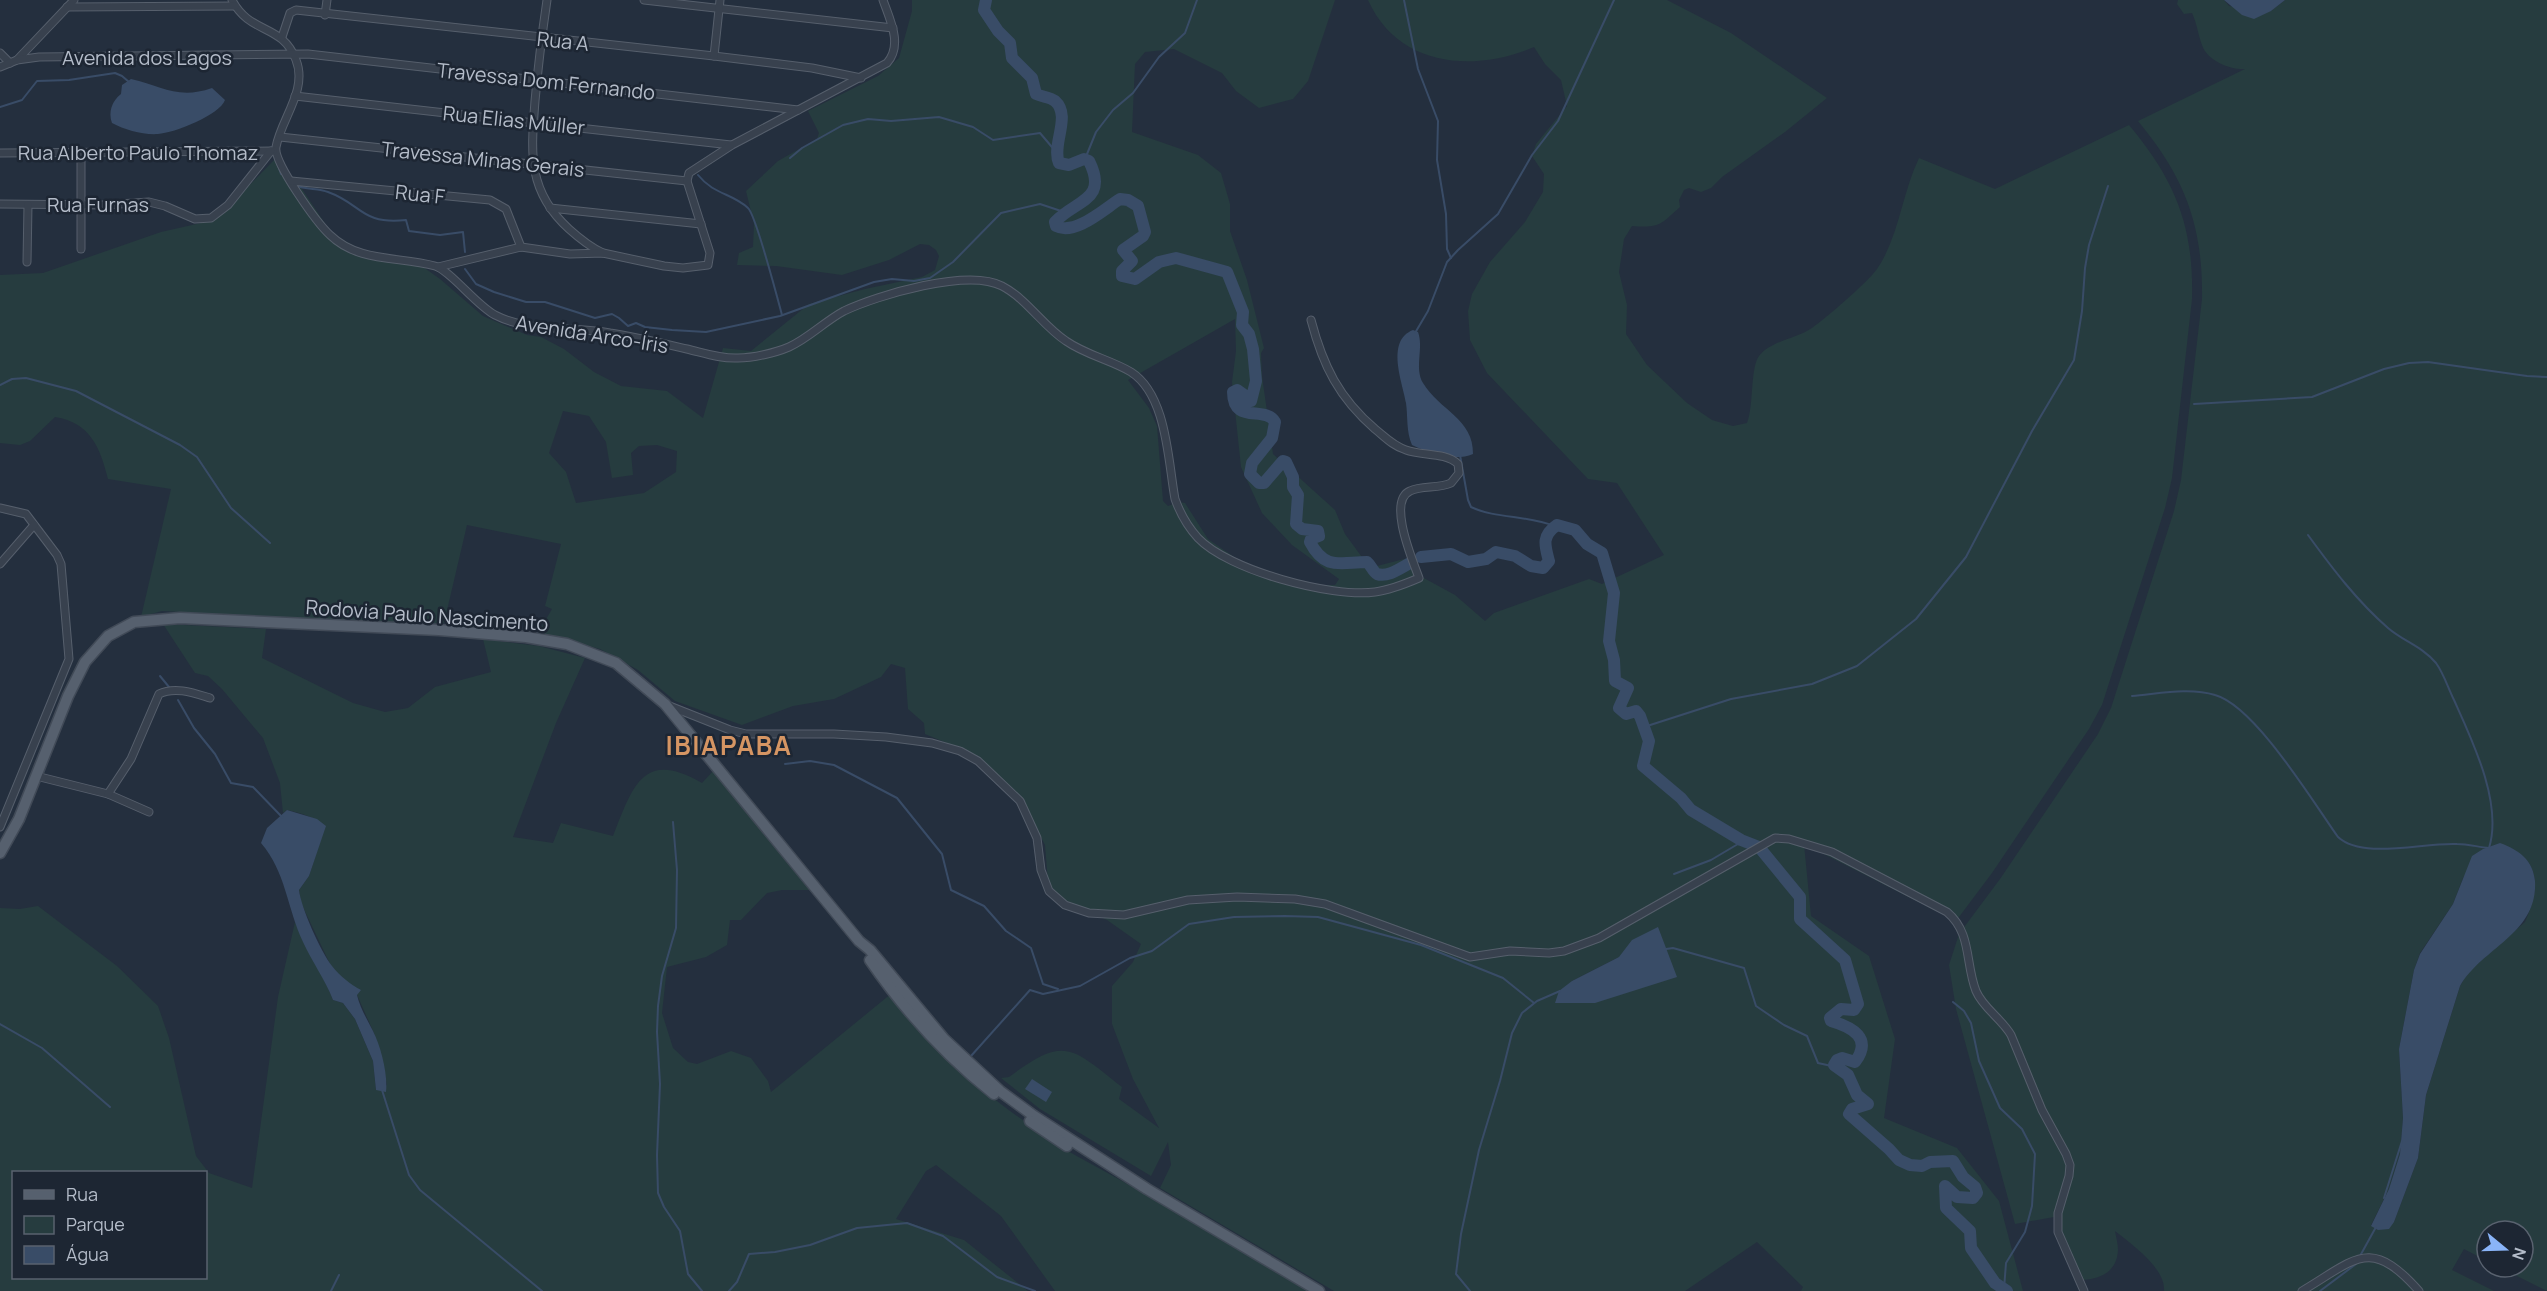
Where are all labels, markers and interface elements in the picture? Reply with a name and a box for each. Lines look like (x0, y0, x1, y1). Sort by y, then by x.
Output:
street label: Rua A (536, 25, 591, 57)
street label: Avenida dos Lagos (62, 44, 232, 71)
street label: Travessa Dom Fernando (435, 56, 657, 106)
street label: Rua Elias Müller (442, 99, 586, 141)
street label: Travessa Minas Gerais (380, 135, 586, 183)
street label: Rua Alberto Paulo Thomaz (18, 139, 258, 166)
street label: Rua F (394, 178, 446, 210)
street label: Rua Furnas (47, 191, 149, 218)
street label: Avenida Arco-Íris (514, 309, 670, 359)
street label: Rodovia Paulo Nascimento (305, 593, 549, 637)
district label: IBIAPABA (666, 727, 793, 763)
legend (12, 1171, 207, 1279)
text: Rua (66, 1182, 98, 1206)
text: Parque (66, 1212, 125, 1236)
north arrow (2475, 1219, 2535, 1279)
text: Água (66, 1242, 109, 1266)
text: N (2507, 1245, 2531, 1263)

